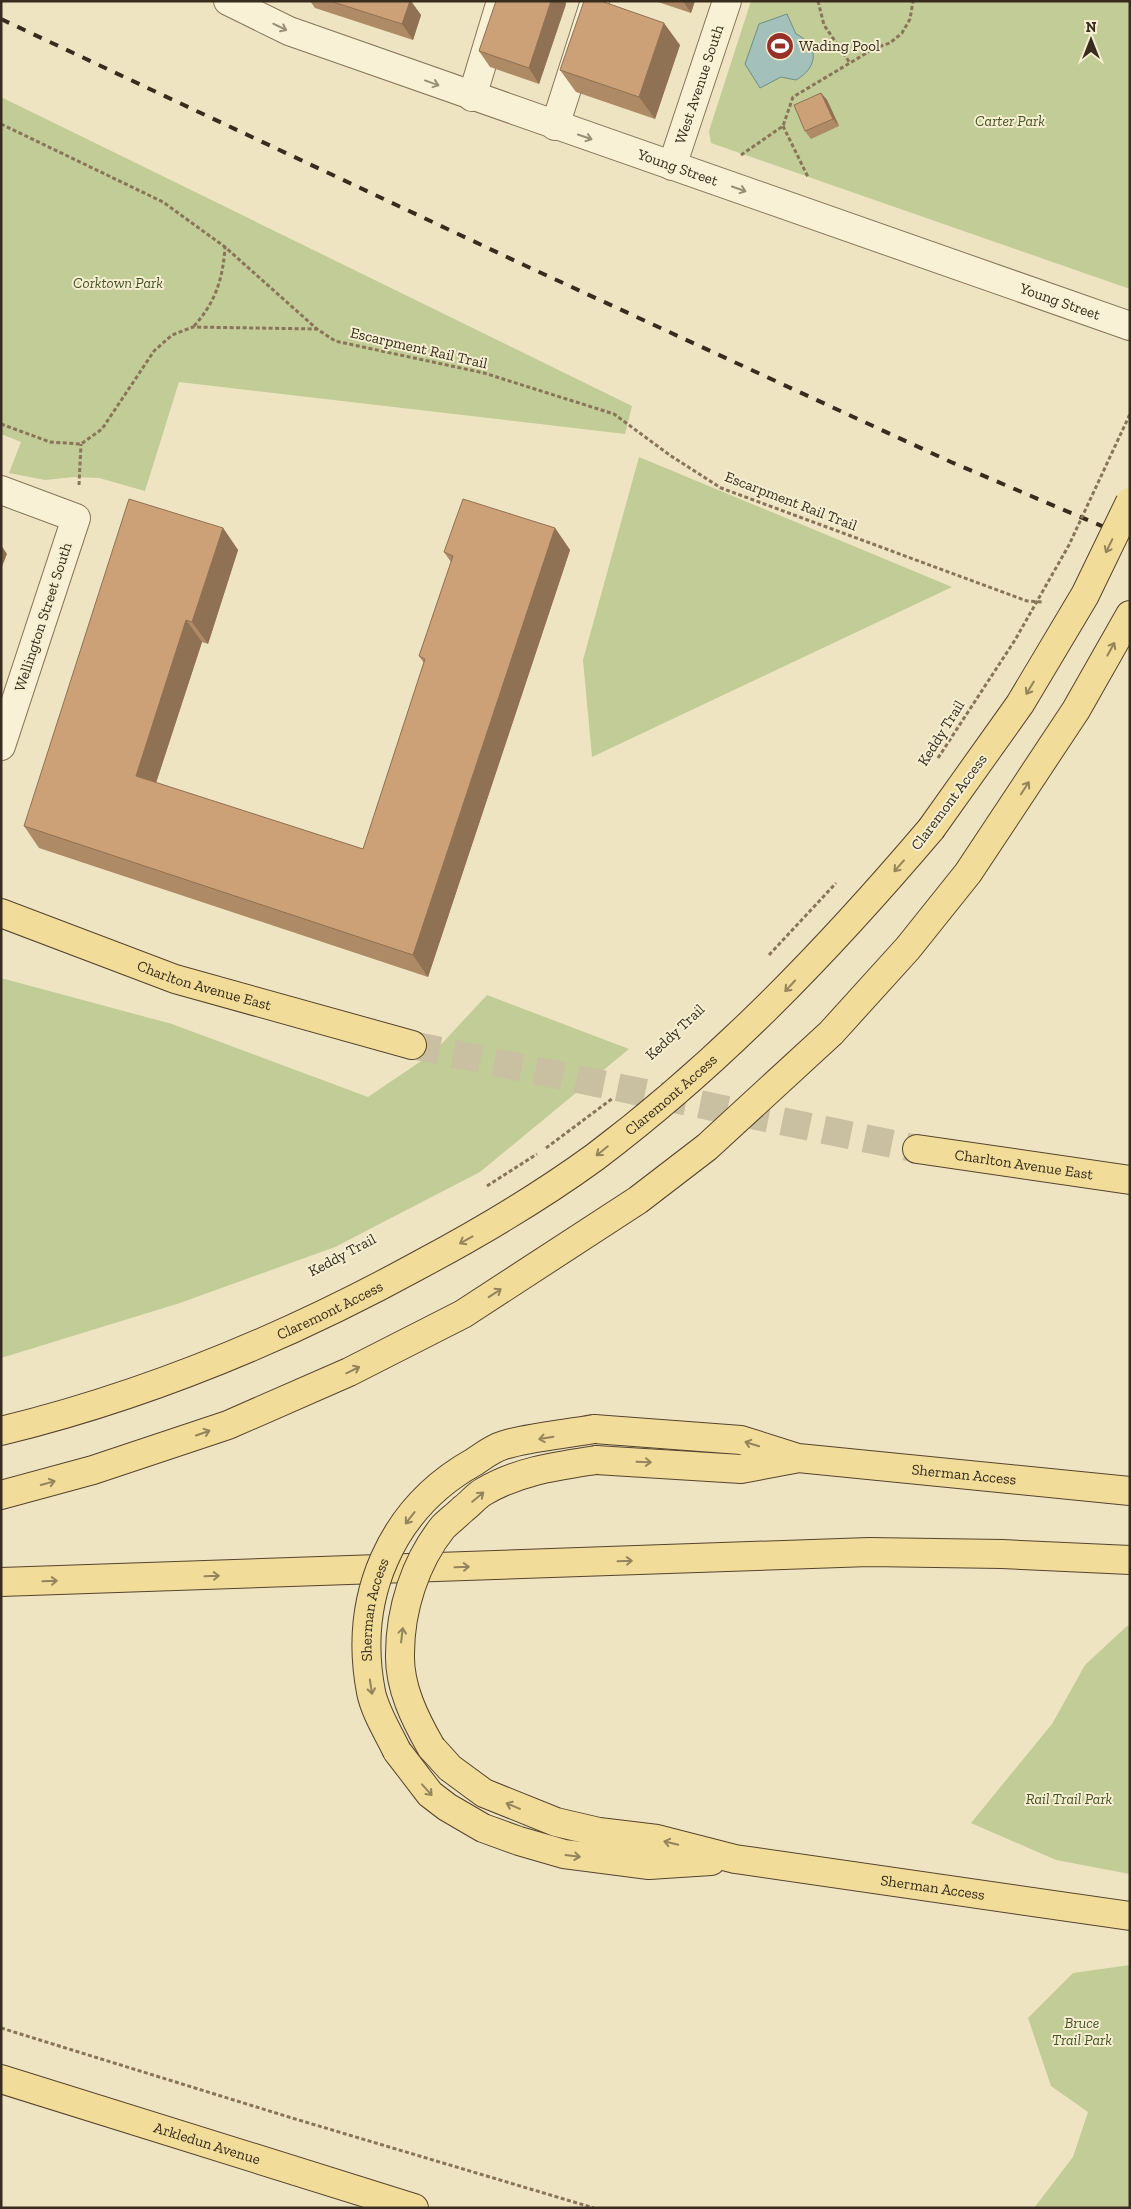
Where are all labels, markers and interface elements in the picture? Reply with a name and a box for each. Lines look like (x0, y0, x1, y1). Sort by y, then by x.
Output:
north arrow (1066, 15, 1116, 65)
text: N (1086, 19, 1097, 36)
one-way arrow (272, 22, 287, 32)
street label: West Avenue South (671, 22, 728, 146)
sports icon: Wading Pool (765, 31, 795, 61)
place label: Wading Pool (799, 37, 880, 55)
one-way arrow (424, 79, 439, 88)
park label: Carter Park (975, 112, 1045, 130)
one-way arrow (577, 132, 593, 142)
street label: Young Street (634, 145, 721, 190)
one-way arrow (731, 185, 746, 194)
park label: Corktown Park (73, 274, 163, 292)
street label: Young Street (1016, 279, 1103, 324)
street label: Escarpment Rail Trail (349, 323, 489, 373)
street label: Escarpment Rail Trail (722, 467, 860, 535)
one-way arrow (1103, 538, 1113, 553)
street label: Wellington Street South (10, 540, 76, 694)
one-way arrow (1106, 643, 1116, 657)
one-way arrow (1024, 680, 1034, 694)
street label: Keddy Trail (914, 697, 968, 769)
street label: Claremont Access (907, 750, 991, 854)
one-way arrow (1020, 781, 1030, 795)
one-way arrow (894, 860, 905, 873)
street label: Charlton Avenue East (134, 956, 274, 1015)
one-way arrow (784, 980, 796, 993)
street label: Keddy Trail (642, 1000, 708, 1064)
street label: Claremont Access (621, 1050, 721, 1139)
one-way arrow (595, 1145, 608, 1156)
street label: Charlton Avenue East (953, 1146, 1095, 1184)
street label: Keddy Trail (305, 1230, 379, 1280)
one-way arrow (459, 1236, 474, 1245)
street label: Claremont Access (274, 1277, 386, 1344)
one-way arrow (488, 1288, 502, 1298)
one-way arrow (345, 1365, 360, 1375)
one-way arrow (195, 1428, 210, 1437)
one-way arrow (538, 1433, 554, 1443)
one-way arrow (744, 1438, 760, 1448)
one-way arrow (636, 1458, 652, 1467)
street label: Sherman Access (911, 1460, 1017, 1489)
one-way arrow (40, 1477, 56, 1487)
one-way arrow (471, 1491, 484, 1503)
one-way arrow (405, 1511, 416, 1524)
street label: Sherman Access (358, 1555, 393, 1662)
one-way arrow (616, 1556, 632, 1566)
one-way arrow (454, 1562, 470, 1571)
one-way arrow (204, 1571, 220, 1581)
one-way arrow (42, 1576, 58, 1586)
one-way arrow (397, 1627, 407, 1643)
one-way arrow (366, 1678, 376, 1694)
one-way arrow (421, 1783, 433, 1796)
park label: Rail Trail Park (1026, 1790, 1113, 1808)
one-way arrow (506, 1801, 521, 1810)
one-way arrow (663, 1838, 679, 1847)
one-way arrow (564, 1851, 580, 1861)
street label: Sherman Access (879, 1871, 986, 1904)
park label: Bruce Trail Park (1052, 2014, 1112, 2049)
street label: Arkledun Avenue (152, 2118, 263, 2168)

